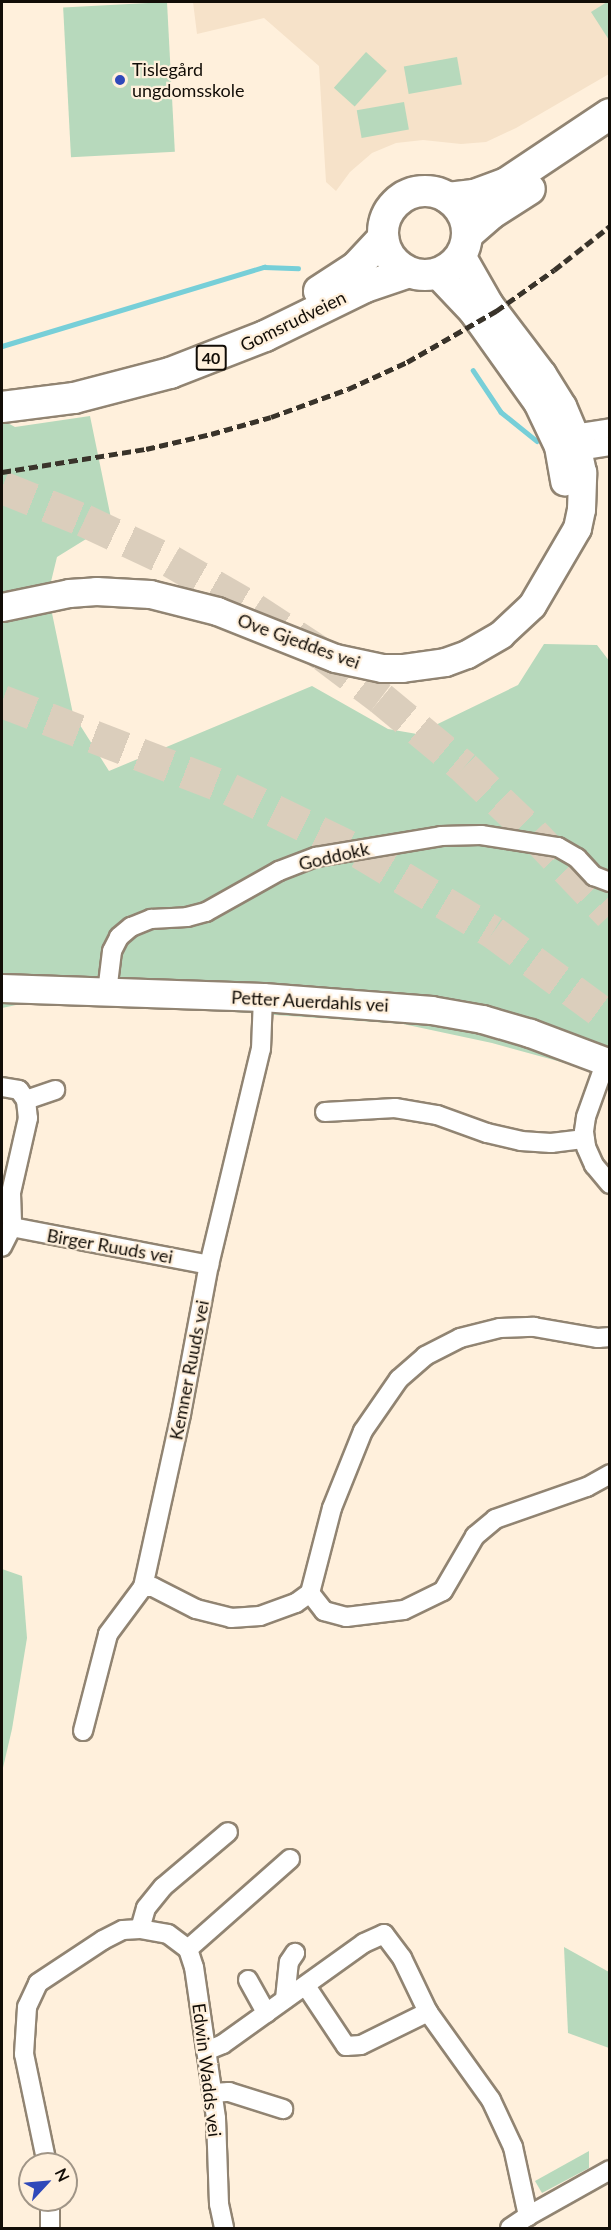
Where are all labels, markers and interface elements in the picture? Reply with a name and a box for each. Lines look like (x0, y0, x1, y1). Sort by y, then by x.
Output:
place label: Tislegård ungdomsskole (132, 59, 245, 101)
marker: Tislegård ungdomsskole (113, 73, 127, 87)
street label: Gomsrudveien (237, 286, 349, 356)
road number: 40 (194, 345, 228, 371)
street label: Ove Gjeddes vei (235, 609, 363, 673)
street label: Goddokk (297, 837, 371, 875)
street label: Petter Auerdahls vei (230, 986, 390, 1016)
street label: Birger Ruuds vei (45, 1224, 175, 1268)
street label: Kemner Ruuds vei (165, 1298, 213, 1442)
street label: Edwin Wadds vei (188, 2002, 226, 2138)
north arrow (18, 2152, 78, 2212)
text: N (52, 2165, 74, 2184)

